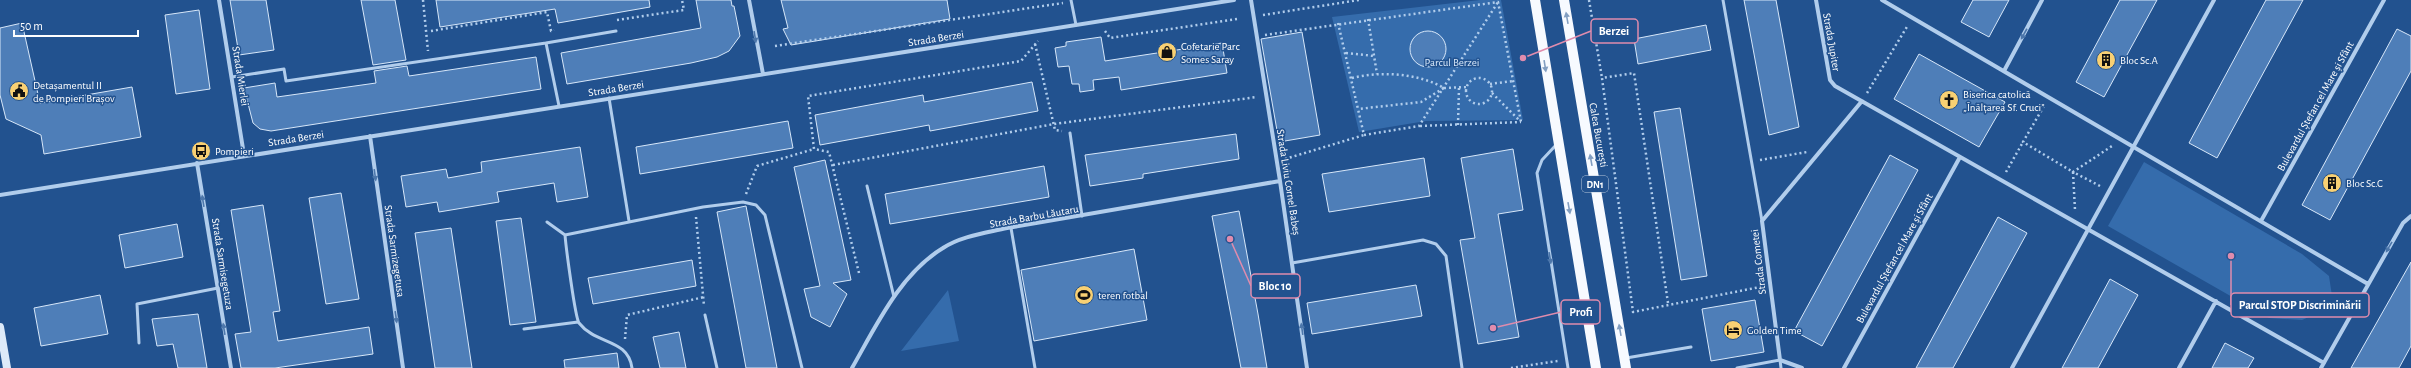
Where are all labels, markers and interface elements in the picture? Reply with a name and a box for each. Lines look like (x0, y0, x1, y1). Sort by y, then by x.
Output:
scale bar (14, 12, 138, 38)
one-way arrow (1564, 12, 1570, 24)
street label: Strada Jupiter (1821, 12, 1842, 73)
callout: Berzei (1591, 19, 1638, 43)
text: 50 m (20, 20, 43, 32)
text: Berzei (1599, 25, 1629, 37)
one-way arrow (2020, 28, 2027, 40)
street label: Strada Berzei (907, 29, 965, 48)
one-way arrow (752, 31, 758, 43)
street label: Bulevardul Ștefan cel Mare și Sfânt (2275, 39, 2357, 173)
shop icon: Cofetarie Parc Somes Saray (1156, 41, 1178, 63)
place label: Cofetarie Parc Somes Saray (1181, 41, 1240, 65)
street label: Strada Mierlei (230, 45, 251, 107)
building icon: Bloc Sc.A (2095, 49, 2117, 71)
place label: Bloc Sc.A (2120, 55, 2158, 66)
park label: Parcul Berzei (1425, 57, 1479, 68)
one-way arrow (1542, 60, 1548, 72)
street label: Strada Berzei (587, 79, 645, 98)
public building icon: Detașamentul II de Pompieri Brașov (8, 80, 30, 102)
place label: Detașamentul II de Pompieri Brașov (33, 80, 115, 105)
church icon: Biserica catolică „Înălțarea Sf. Cruci” (1938, 89, 1960, 111)
place label: Biserica catolică „Înălțarea Sf. Cruci” (1963, 89, 2044, 114)
street label: Calea București (1586, 102, 1610, 169)
street label: Strada Liviu Cornel Babeș (1274, 128, 1302, 236)
street label: Strada Berzei (267, 129, 325, 148)
bus stop icon: Pompieri (190, 140, 212, 162)
place label: Pompieri (215, 146, 254, 157)
one-way arrow (1588, 154, 1594, 166)
one-way arrow (372, 169, 378, 181)
building icon: Bloc Sc.C (2321, 172, 2343, 194)
road number: DN1 (1582, 176, 1608, 192)
place label: Bloc Sc.C (2346, 178, 2383, 189)
street label: Bulevardul Ștefan cel Mare și Sfânt (1854, 191, 1936, 325)
one-way arrow (200, 195, 206, 207)
one-way arrow (1566, 202, 1572, 214)
street label: Strada Barbu Lăutaru (989, 203, 1080, 230)
street label: Strada Sarmizegetusa (383, 204, 406, 298)
street label: Strada Sarmisegetuza (210, 217, 235, 311)
street label: Strada Cometei (1749, 229, 1768, 295)
one-way arrow (2385, 241, 2392, 253)
one-way arrow (1547, 252, 1553, 265)
callout: Bloc 10 (1251, 274, 1300, 298)
text: Bloc 10 (1258, 280, 1292, 292)
sports icon: teren fotbal (1073, 284, 1095, 306)
place label: teren fotbal (1098, 290, 1148, 301)
callout: Parcul STOP Discriminării (2231, 293, 2369, 317)
text: Parcul STOP Discriminării (2239, 299, 2361, 311)
callout: Profi (1561, 300, 1600, 324)
text: Profi (1569, 306, 1593, 318)
one-way arrow (393, 311, 399, 323)
hotel icon: Golden Time (1722, 319, 1744, 341)
one-way arrow (221, 323, 227, 336)
one-way arrow (1299, 323, 1305, 335)
one-way arrow (1617, 323, 1623, 336)
place label: Golden Time (1747, 325, 1802, 336)

